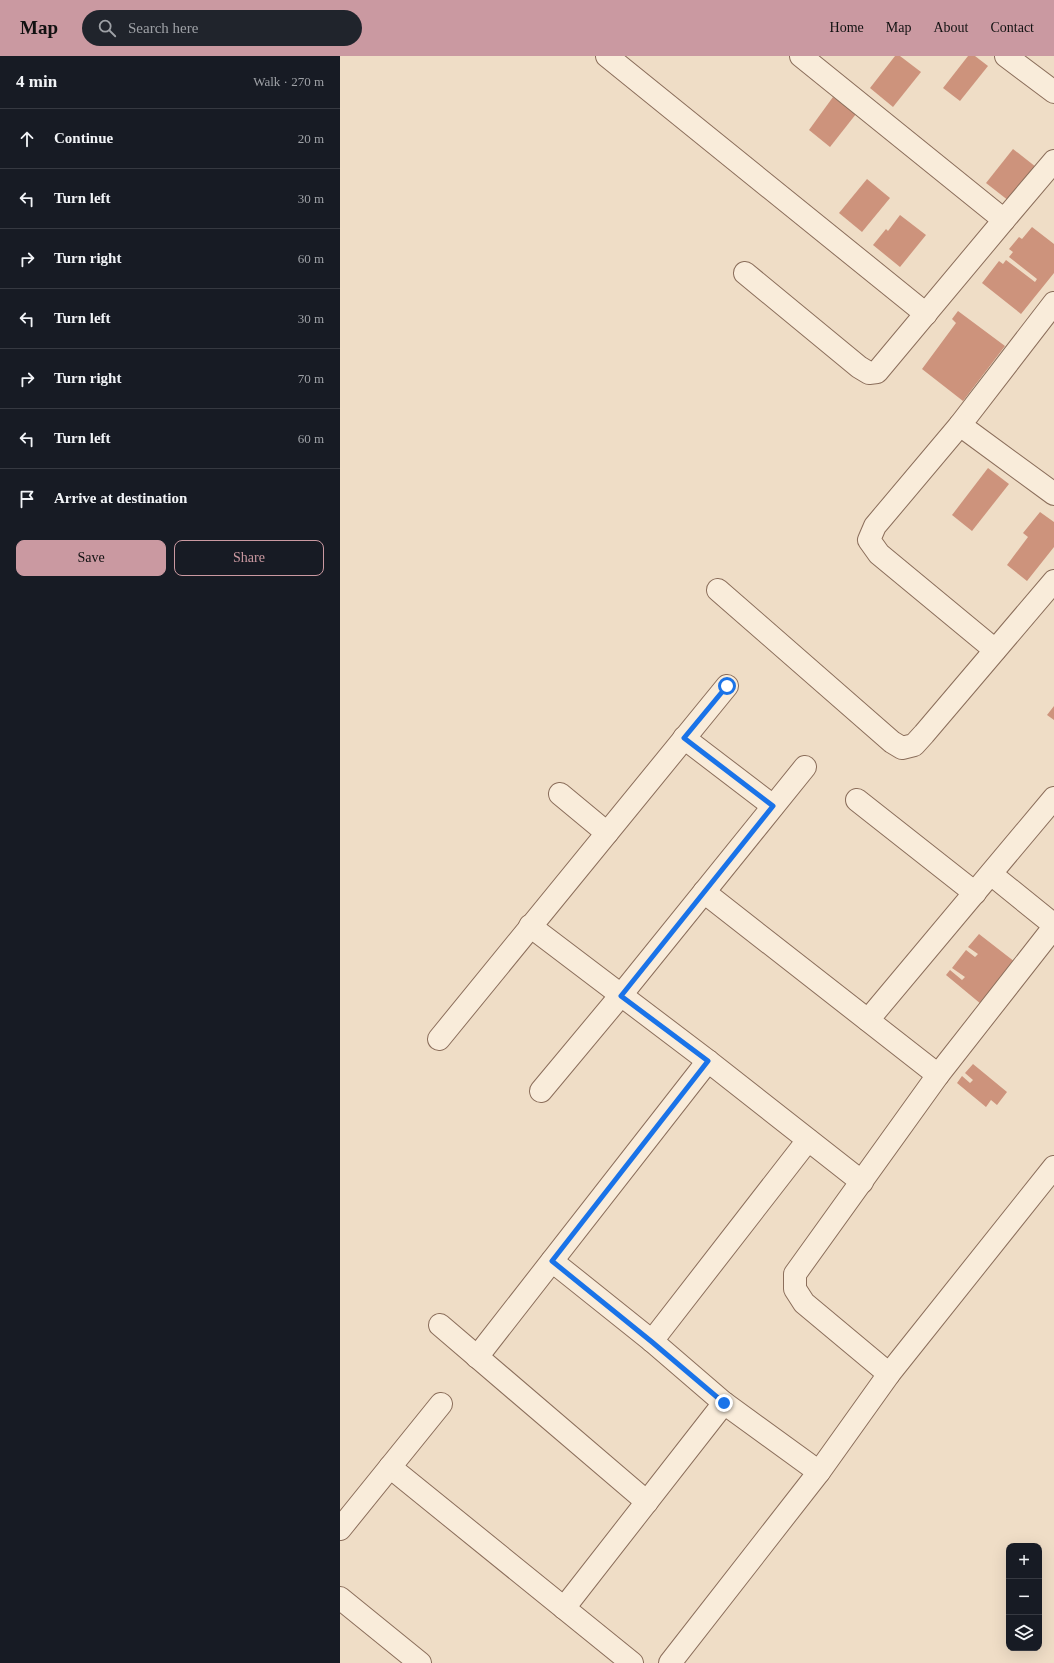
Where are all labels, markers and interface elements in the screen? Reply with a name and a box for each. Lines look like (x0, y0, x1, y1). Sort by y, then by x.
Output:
search box (82, 10, 362, 46)
text: Map (20, 17, 58, 38)
icon: search (96, 17, 118, 39)
text: Search here (128, 20, 198, 36)
text: Home (830, 20, 864, 35)
text: Map (886, 20, 911, 35)
text: About (933, 20, 968, 35)
text: Contact (990, 20, 1034, 35)
text: 4 min (16, 72, 57, 91)
text: Walk · 270 m (253, 74, 324, 89)
icon: ahead (16, 128, 38, 150)
text: Continue (54, 130, 113, 146)
text: 20 m (298, 131, 324, 146)
icon: left (16, 188, 38, 210)
text: Turn left (54, 190, 111, 206)
text: 30 m (298, 191, 324, 206)
icon: right (16, 248, 38, 270)
text: Turn right (54, 250, 121, 266)
text: 60 m (298, 251, 324, 266)
icon: left (16, 308, 38, 330)
text: Turn left (54, 310, 111, 326)
text: 30 m (298, 311, 324, 326)
icon: right (16, 368, 38, 390)
text: Turn right (54, 370, 121, 386)
text: 70 m (298, 371, 324, 386)
icon: left (16, 428, 38, 450)
text: Turn left (54, 430, 111, 446)
text: 60 m (298, 431, 324, 446)
icon: arrive (16, 488, 38, 510)
text: Arrive at destination (54, 490, 187, 506)
button: Save (16, 540, 166, 576)
button: Share (174, 540, 324, 576)
route start (718, 677, 736, 695)
route end (715, 1394, 733, 1412)
map controls (1006, 1543, 1042, 1651)
button: + (1006, 1543, 1042, 1579)
button: − (1006, 1579, 1042, 1615)
button: layers (1006, 1615, 1042, 1651)

